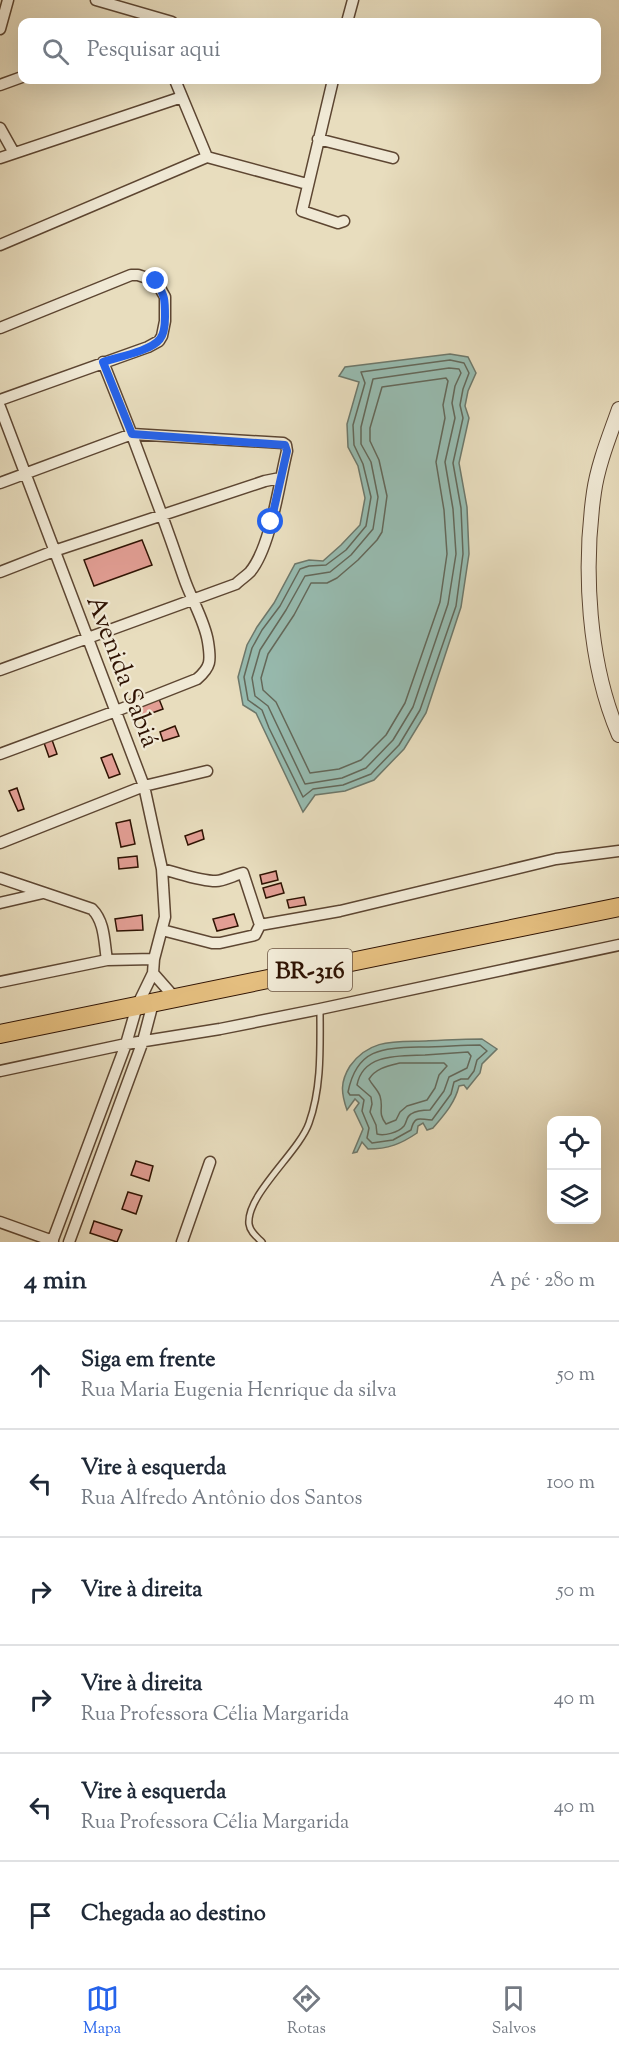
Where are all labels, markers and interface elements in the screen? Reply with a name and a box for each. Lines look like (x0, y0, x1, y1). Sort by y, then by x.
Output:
search box (18, 18, 601, 84)
icon: search (39, 35, 72, 68)
text: Pesquisar aqui (87, 35, 221, 67)
route end (142, 267, 168, 293)
route start (257, 508, 283, 534)
street label: Avenida Sabiá (76, 590, 168, 753)
road number: BR-316 (268, 949, 352, 991)
map controls (547, 1116, 601, 1224)
button: locate (547, 1116, 601, 1170)
button: layers (547, 1170, 601, 1224)
text: 4 min (24, 1263, 87, 1300)
text: A pé · 280 m (490, 1267, 595, 1296)
text: Siga em frente (81, 1345, 216, 1377)
icon: ahead (24, 1359, 57, 1392)
text: 50 m (557, 1361, 595, 1390)
text: Rua Maria Eugenia Henrique da silva (81, 1377, 397, 1406)
text: Vire à esquerda (81, 1453, 226, 1485)
icon: left (24, 1467, 57, 1500)
text: 100 m (546, 1469, 595, 1498)
text: Rua Alfredo Antônio dos Santos (81, 1485, 362, 1514)
icon: right (24, 1575, 57, 1608)
text: Vire à direita (81, 1575, 203, 1607)
text: 50 m (557, 1577, 595, 1606)
text: Vire à direita (81, 1669, 203, 1701)
icon: right (24, 1683, 57, 1716)
text: 40 m (554, 1685, 595, 1714)
text: Rua Professora Célia Margarida (81, 1701, 349, 1730)
text: Vire à esquerda (81, 1777, 226, 1809)
icon: left (24, 1791, 57, 1824)
text: 40 m (554, 1793, 595, 1822)
text: Rua Professora Célia Margarida (81, 1809, 349, 1838)
icon: arrive (24, 1899, 57, 1932)
text: Chegada ao destino (81, 1899, 266, 1931)
tab: Mapa (83, 1982, 121, 2041)
tab: Rotas (287, 1982, 326, 2041)
tab: Salvos (492, 1982, 536, 2041)

